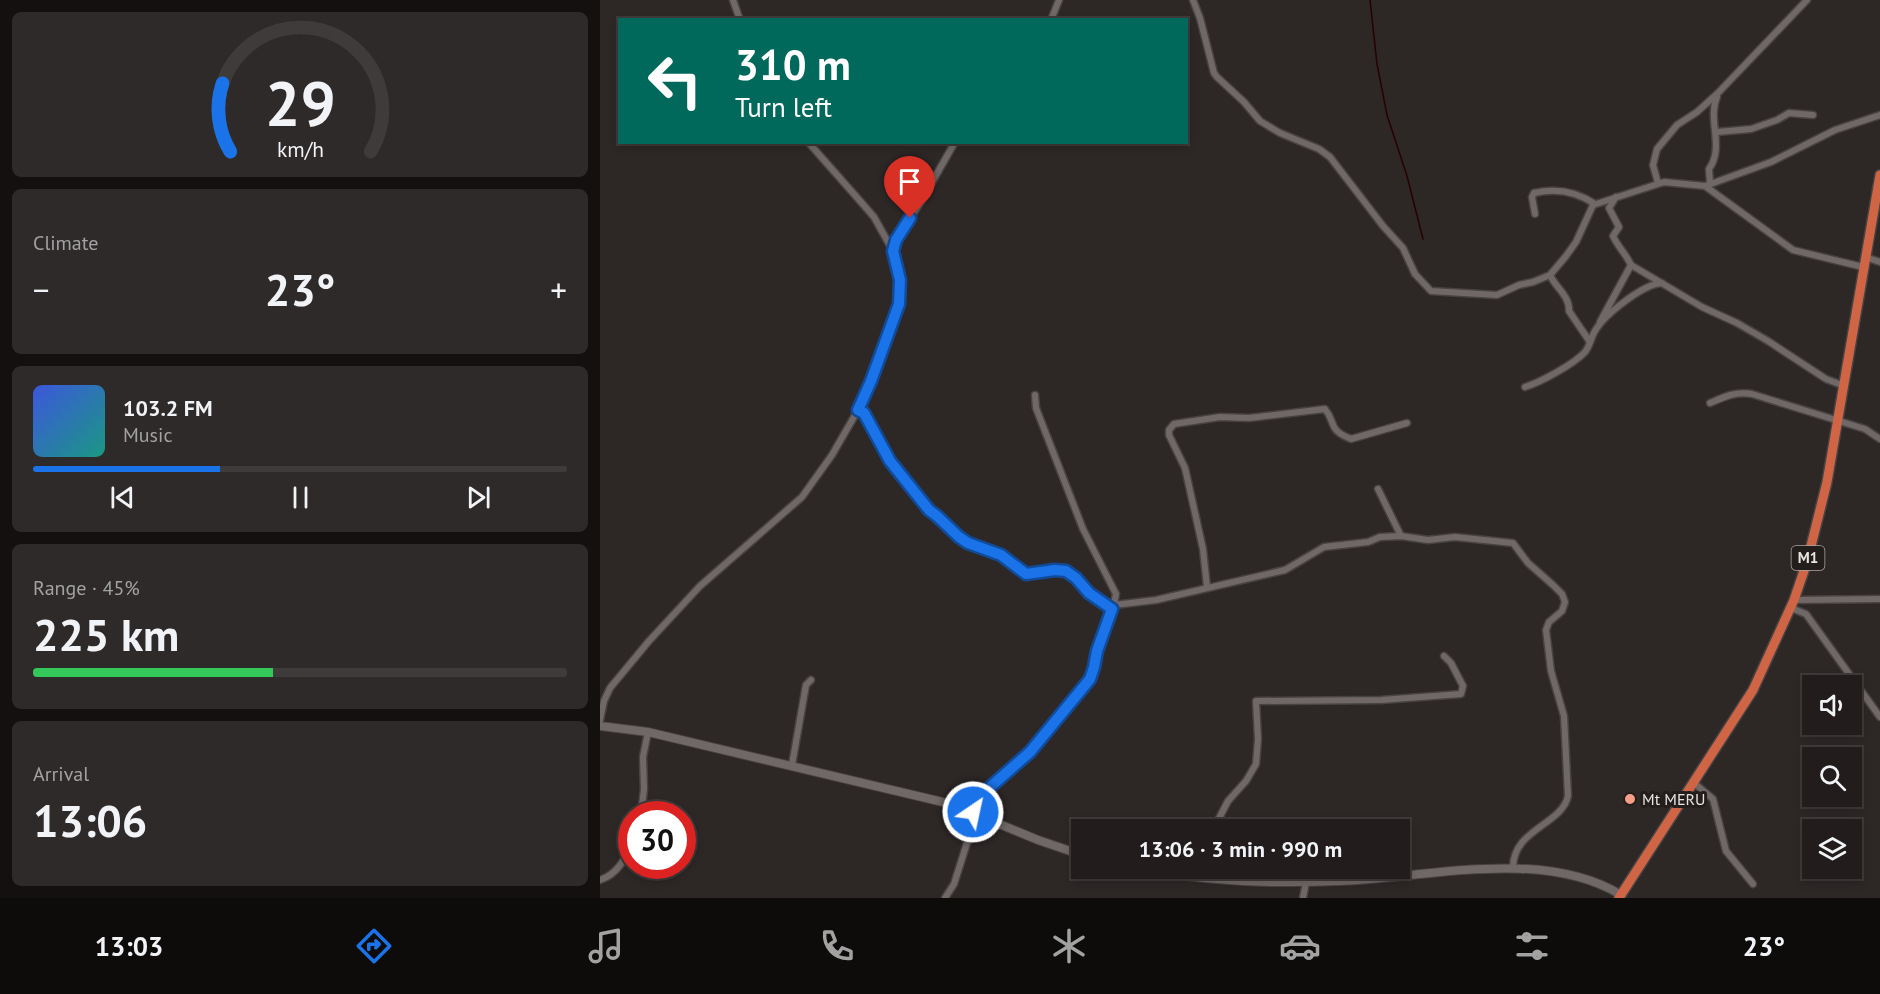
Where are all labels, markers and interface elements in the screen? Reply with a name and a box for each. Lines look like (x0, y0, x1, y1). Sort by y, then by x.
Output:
text: 310 m (735, 37, 851, 92)
icon: left (636, 42, 714, 120)
text: 29 (265, 62, 335, 143)
text: Turn left (735, 90, 832, 124)
text: km/h (276, 135, 323, 163)
pin (884, 156, 935, 218)
icon: arrive (893, 165, 926, 198)
text: Climate (33, 230, 99, 256)
text: 23° (265, 260, 335, 318)
text: − (33, 268, 50, 311)
text: + (550, 268, 567, 311)
text: 103.2 FM (123, 394, 213, 422)
text: Music (123, 422, 172, 448)
icon: previous (106, 481, 139, 514)
icon: pause (284, 481, 317, 514)
icon: next (462, 481, 495, 514)
road number: M1 (1792, 546, 1824, 570)
text: Range · 45% (33, 575, 140, 601)
text: 225 km (33, 605, 179, 663)
map controls (1802, 675, 1862, 879)
button: sound (1802, 675, 1862, 735)
button: search (1802, 747, 1862, 807)
text: Arrival (33, 761, 89, 787)
position arrow (941, 780, 1005, 844)
place label: Mt MERU (1642, 789, 1706, 809)
text: 13:06 (33, 791, 147, 849)
marker: Mt MERU (1623, 792, 1637, 806)
speed limit sign: 30 (618, 801, 696, 879)
button: layers (1802, 819, 1862, 879)
text: 13:06 · 3 min · 990 m (1139, 835, 1342, 863)
icon: directions (353, 925, 395, 967)
icon: music (585, 925, 627, 967)
icon: phone (816, 925, 858, 967)
icon: climate (1048, 925, 1090, 967)
icon: car (1279, 925, 1321, 967)
icon: filters (1511, 925, 1553, 967)
text: 13:03 (95, 929, 163, 963)
text: 23° (1743, 929, 1785, 963)

